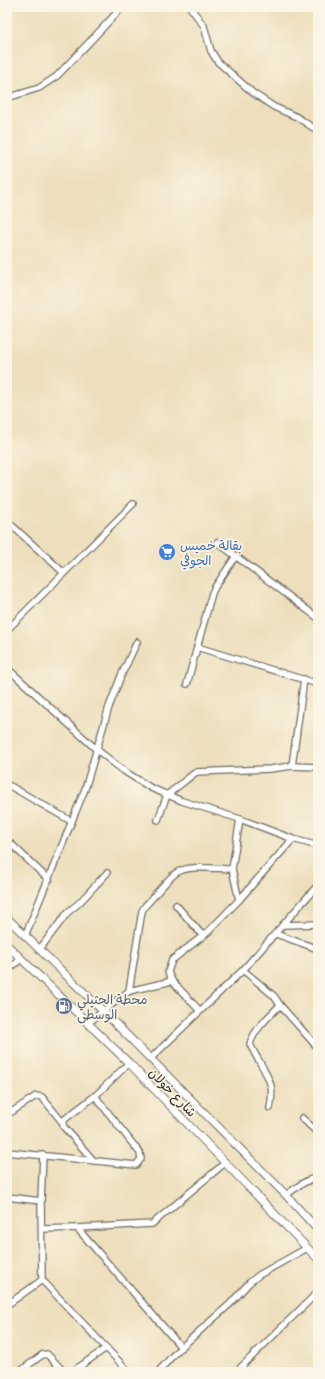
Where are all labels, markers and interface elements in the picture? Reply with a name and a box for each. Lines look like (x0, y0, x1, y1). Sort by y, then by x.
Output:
place label: بقالة خميس الجوفي (180, 538, 242, 570)
supermarket icon: بقالة خميس الجوفي (157, 542, 177, 562)
place label: محطة الحثيلي الوسطى (77, 992, 148, 1024)
fuel station icon: محطة الحثيلي الوسطى (54, 996, 74, 1016)
street label: شارع خولان (144, 1065, 199, 1121)

